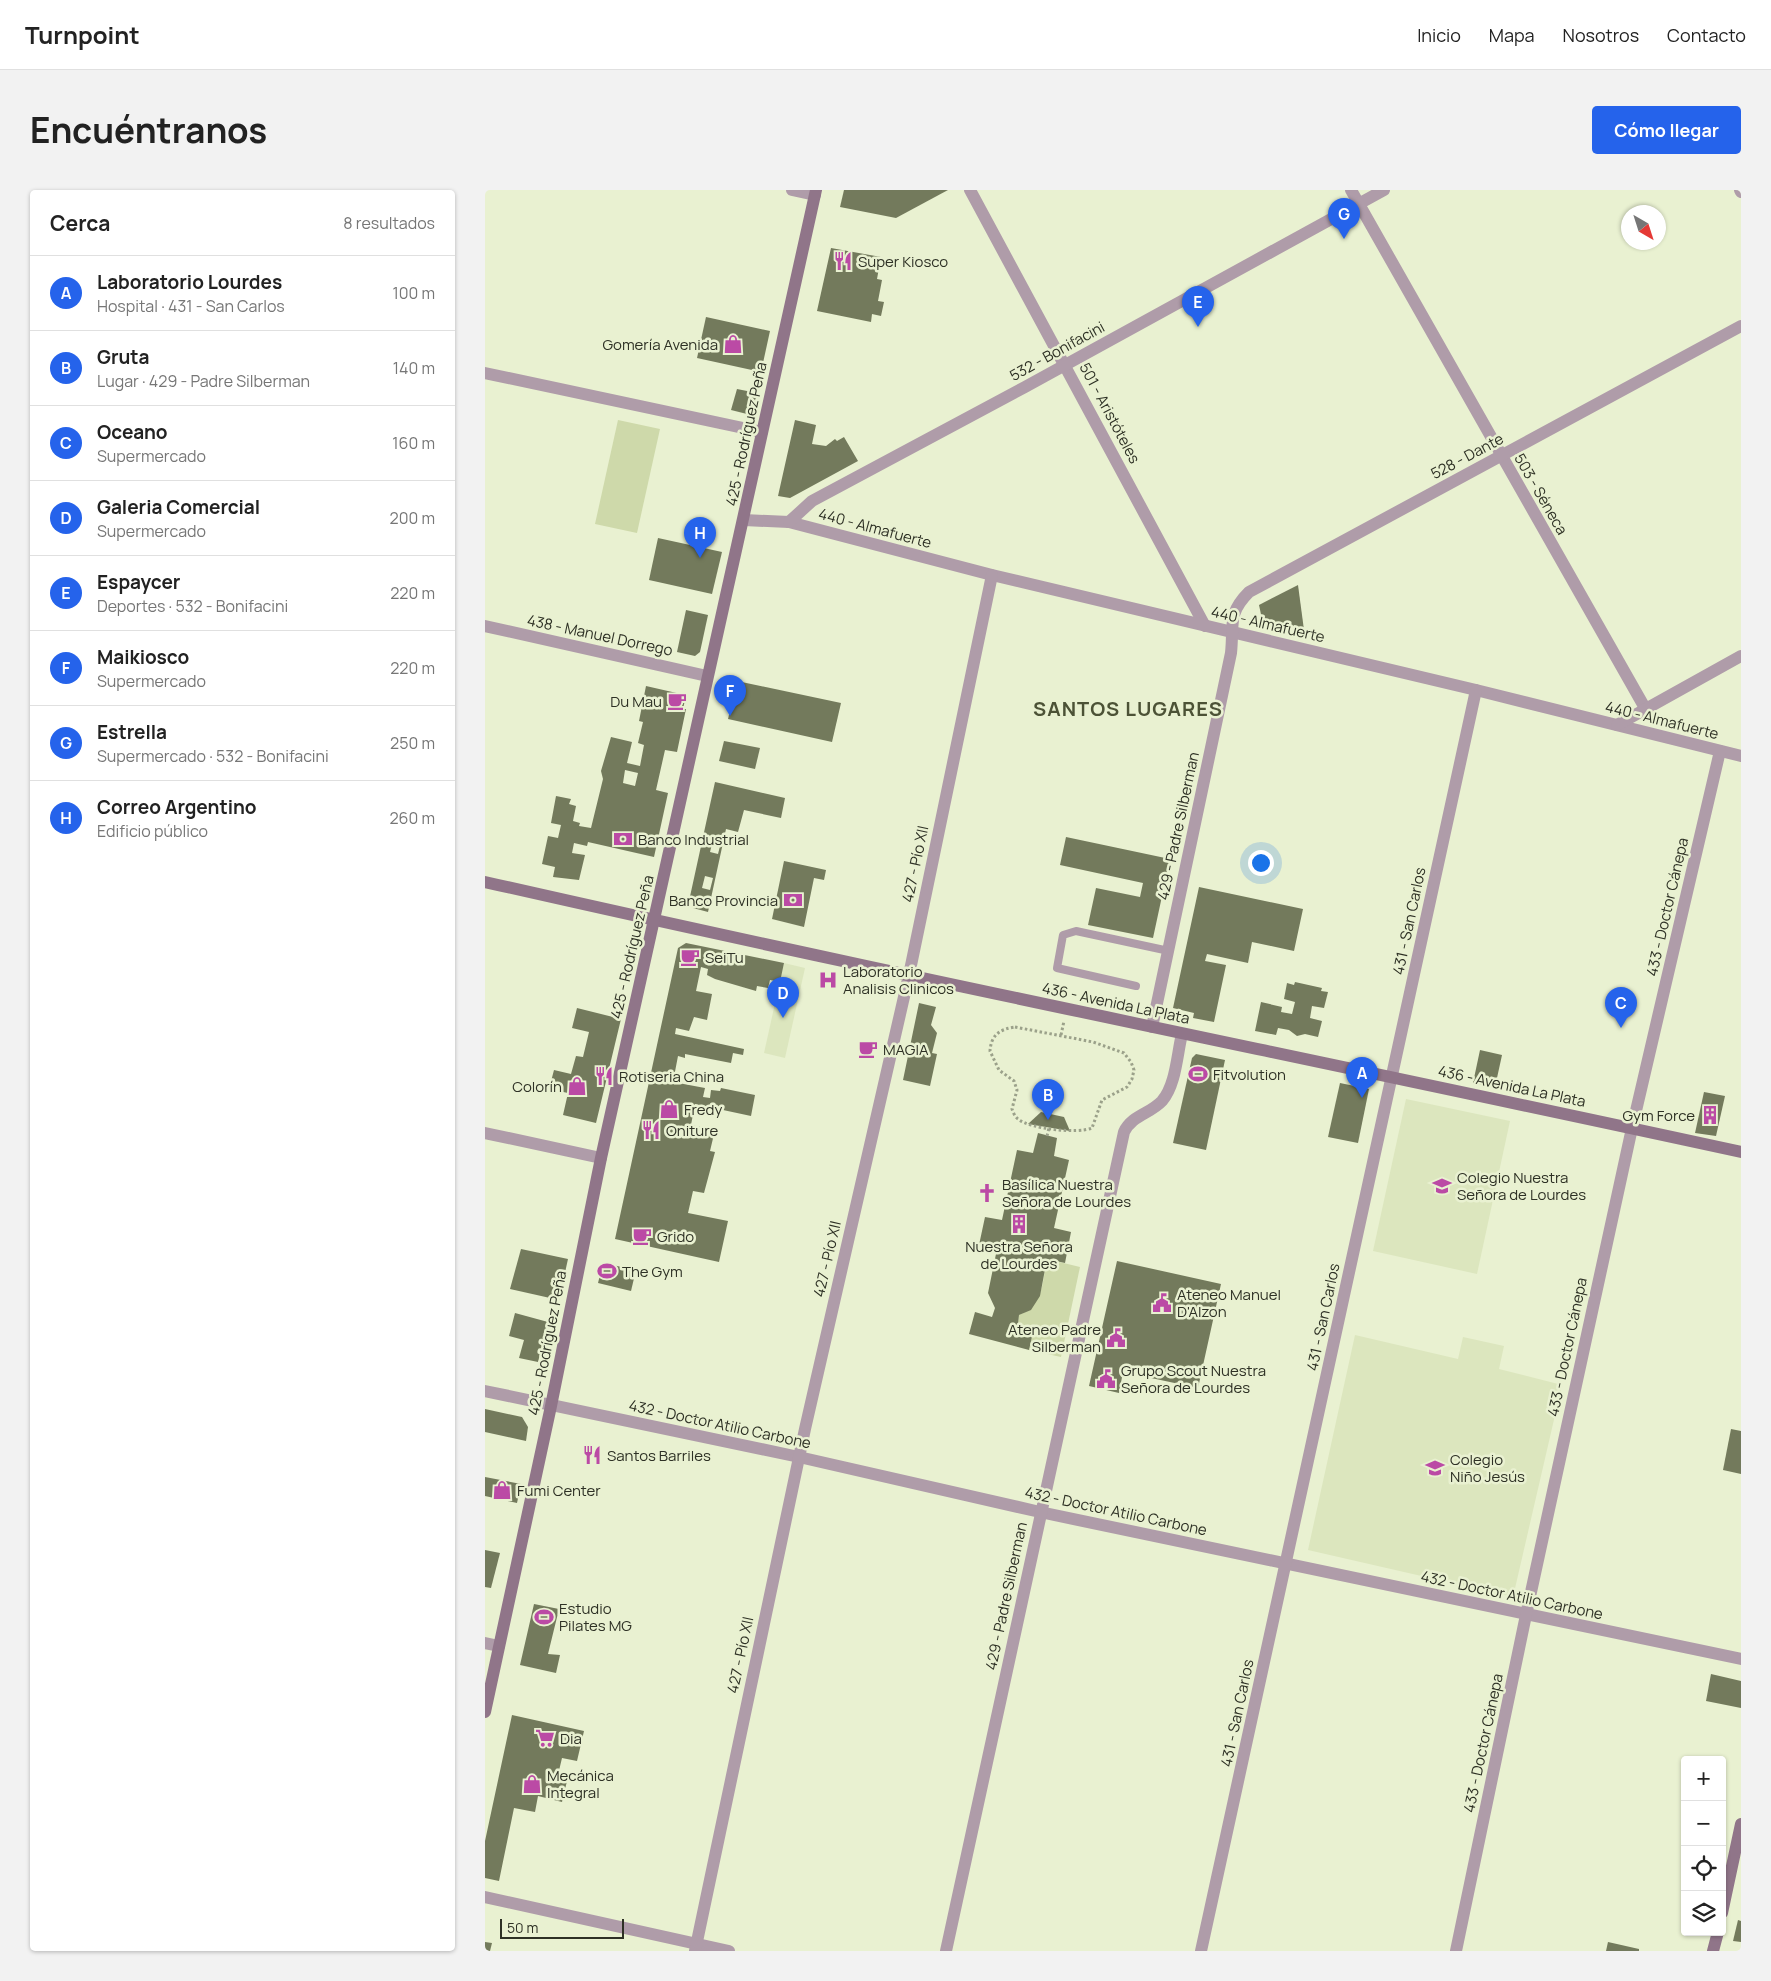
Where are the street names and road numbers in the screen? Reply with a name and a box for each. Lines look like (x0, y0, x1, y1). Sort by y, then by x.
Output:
street label: 532 - Bonifacini (1006, 316, 1108, 386)
street label: 501 - Aristóteles (1075, 359, 1145, 467)
street label: 425 - Rodríguez Peña (720, 360, 772, 508)
street label: 528 - Dante (1427, 428, 1507, 484)
street label: 503 - Séneca (1509, 450, 1573, 538)
street label: 440 - Almafuerte (816, 503, 934, 553)
street label: 440 - Almafuerte (1209, 601, 1327, 647)
street label: 438 - Manuel Dorrego (525, 609, 675, 661)
street label: 440 - Almafuerte (1603, 696, 1721, 744)
street label: 429 - Padre Silberman (1152, 750, 1204, 902)
street label: 427 - Pío XII (897, 824, 933, 904)
street label: 433 - Doctor Cánepa (1641, 836, 1693, 978)
street label: 431 - San Carlos (1387, 865, 1431, 977)
street label: 425 - Rodríguez Peña (605, 873, 659, 1021)
street label: 436 - Avenida La Plata (1040, 977, 1192, 1029)
street label: 436 - Avenida La Plata (1436, 1060, 1588, 1112)
street label: 427 - Pío XII (808, 1219, 846, 1299)
street label: 431 - San Carlos (1301, 1261, 1345, 1373)
street label: 425 - Rodríguez Peña (523, 1269, 571, 1417)
street label: 433 - Doctor Cánepa (1542, 1276, 1592, 1418)
street label: 432 - Doctor Atilio Carbone (627, 1394, 813, 1454)
street label: 432 - Doctor Atilio Carbone (1023, 1481, 1209, 1541)
street label: 429 - Padre Silberman (980, 1520, 1032, 1672)
street label: 432 - Doctor Atilio Carbone (1419, 1565, 1605, 1625)
street label: 427 - Pío XII (722, 1615, 758, 1695)
street label: 431 - San Carlos (1215, 1657, 1259, 1769)
street label: 433 - Doctor Cánepa (1458, 1672, 1508, 1814)

